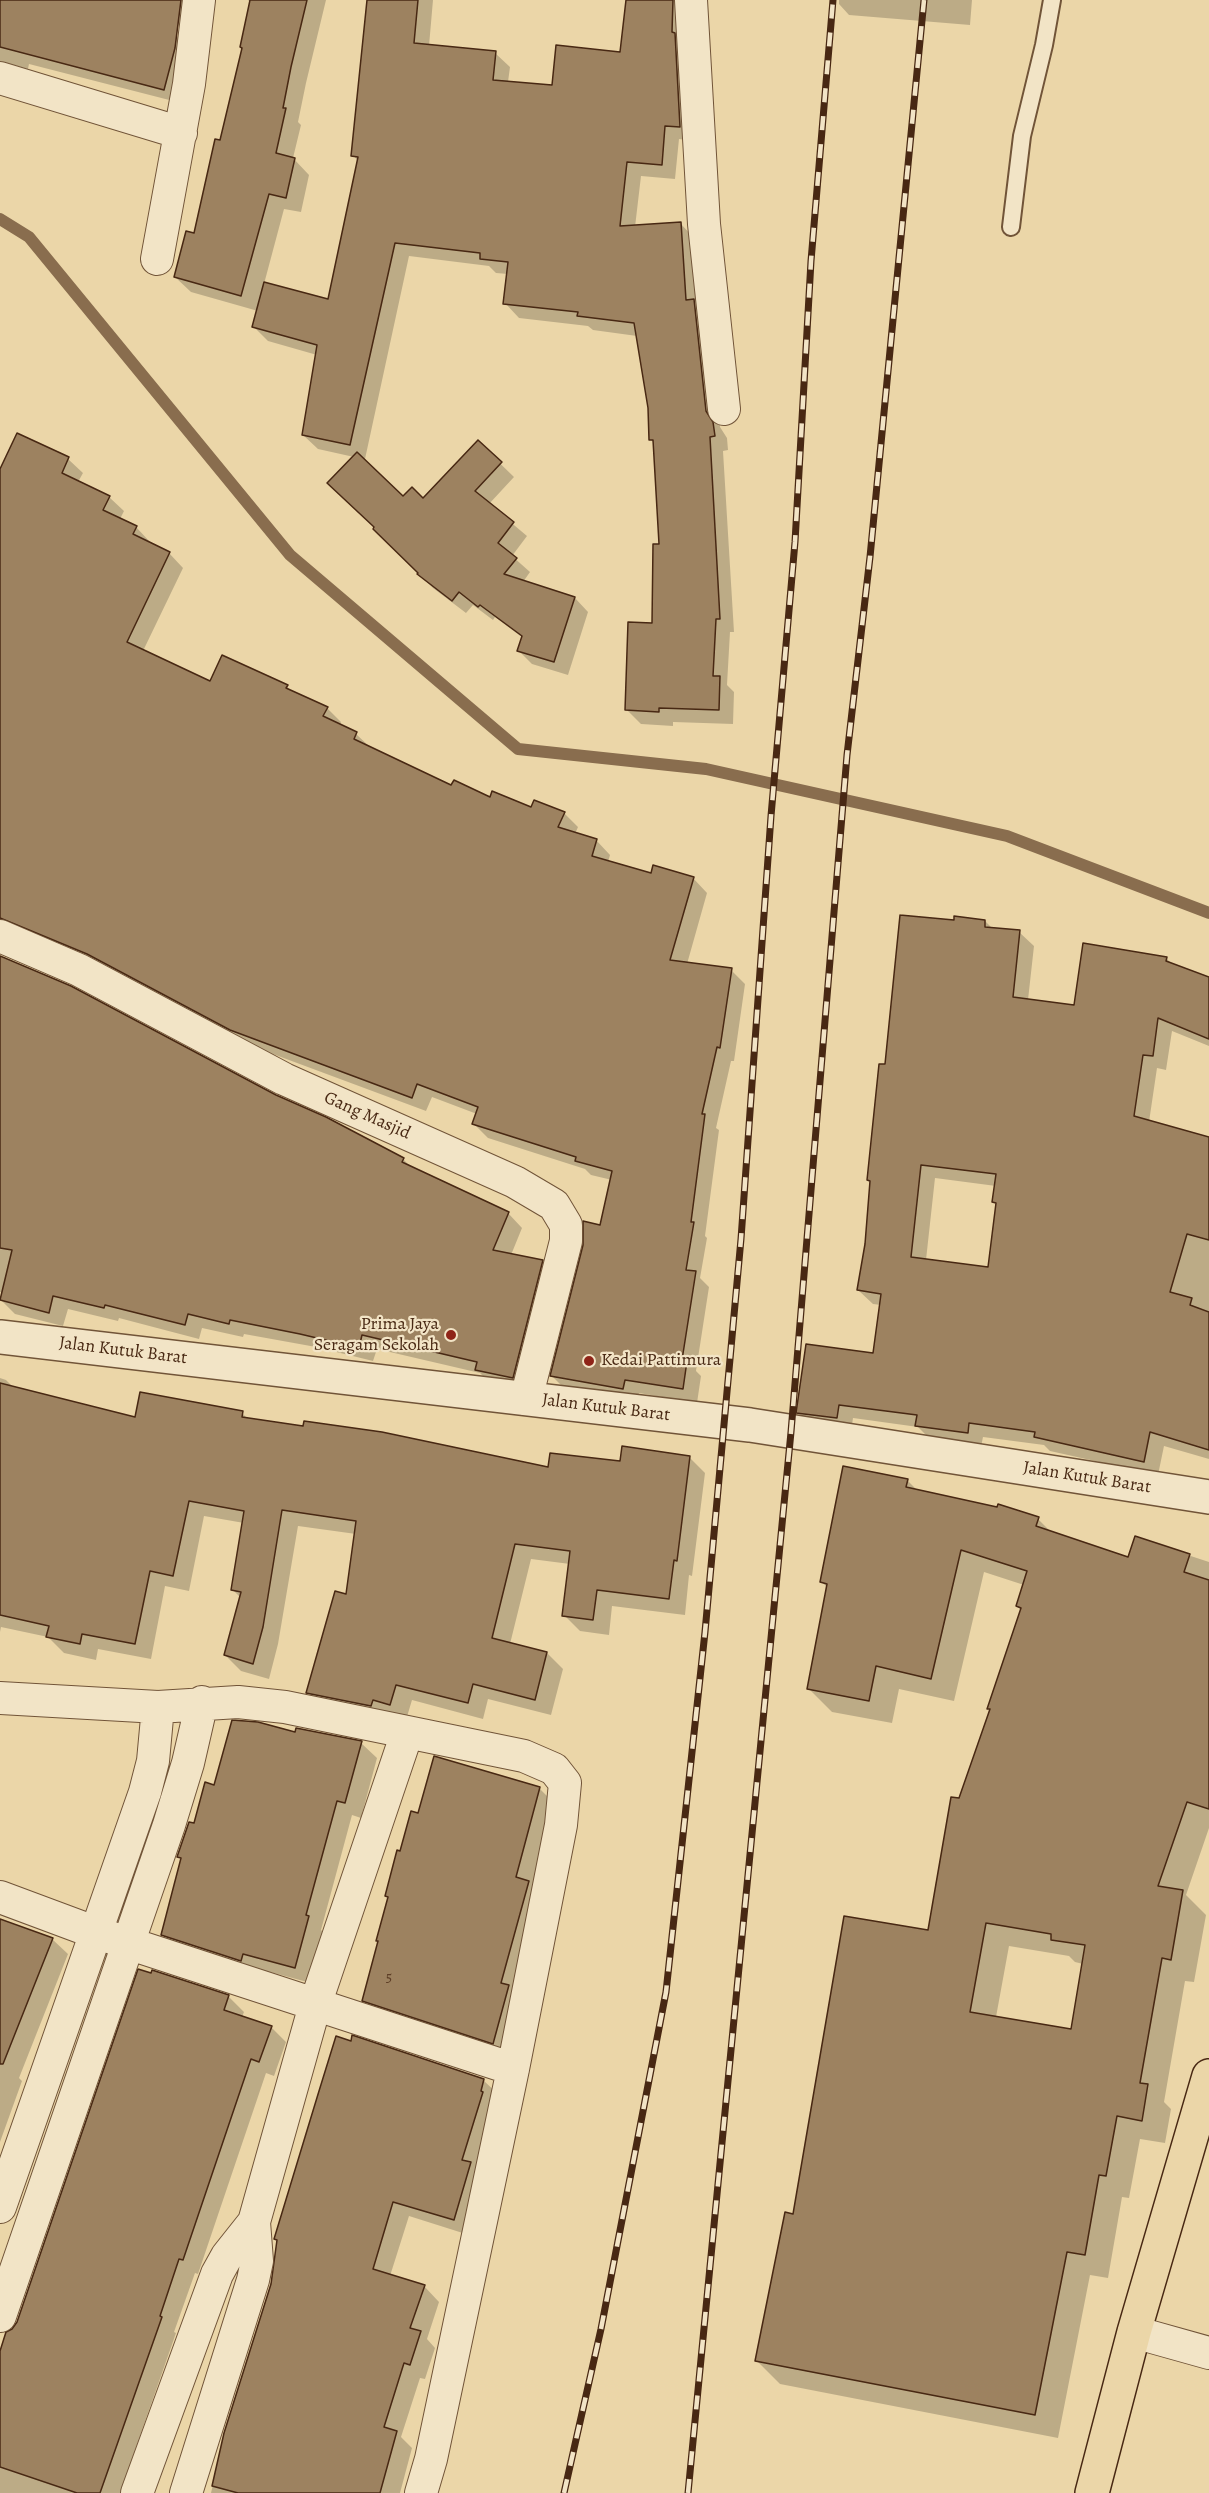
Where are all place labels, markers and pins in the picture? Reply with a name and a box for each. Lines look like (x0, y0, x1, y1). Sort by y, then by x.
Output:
place label: Prima Jaya Seragam Sekolah (314, 1314, 439, 1356)
marker: Prima Jaya Seragam Sekolah (444, 1328, 458, 1342)
place label: Kedai Pattimura (601, 1350, 721, 1372)
marker: Kedai Pattimura (582, 1354, 596, 1368)

